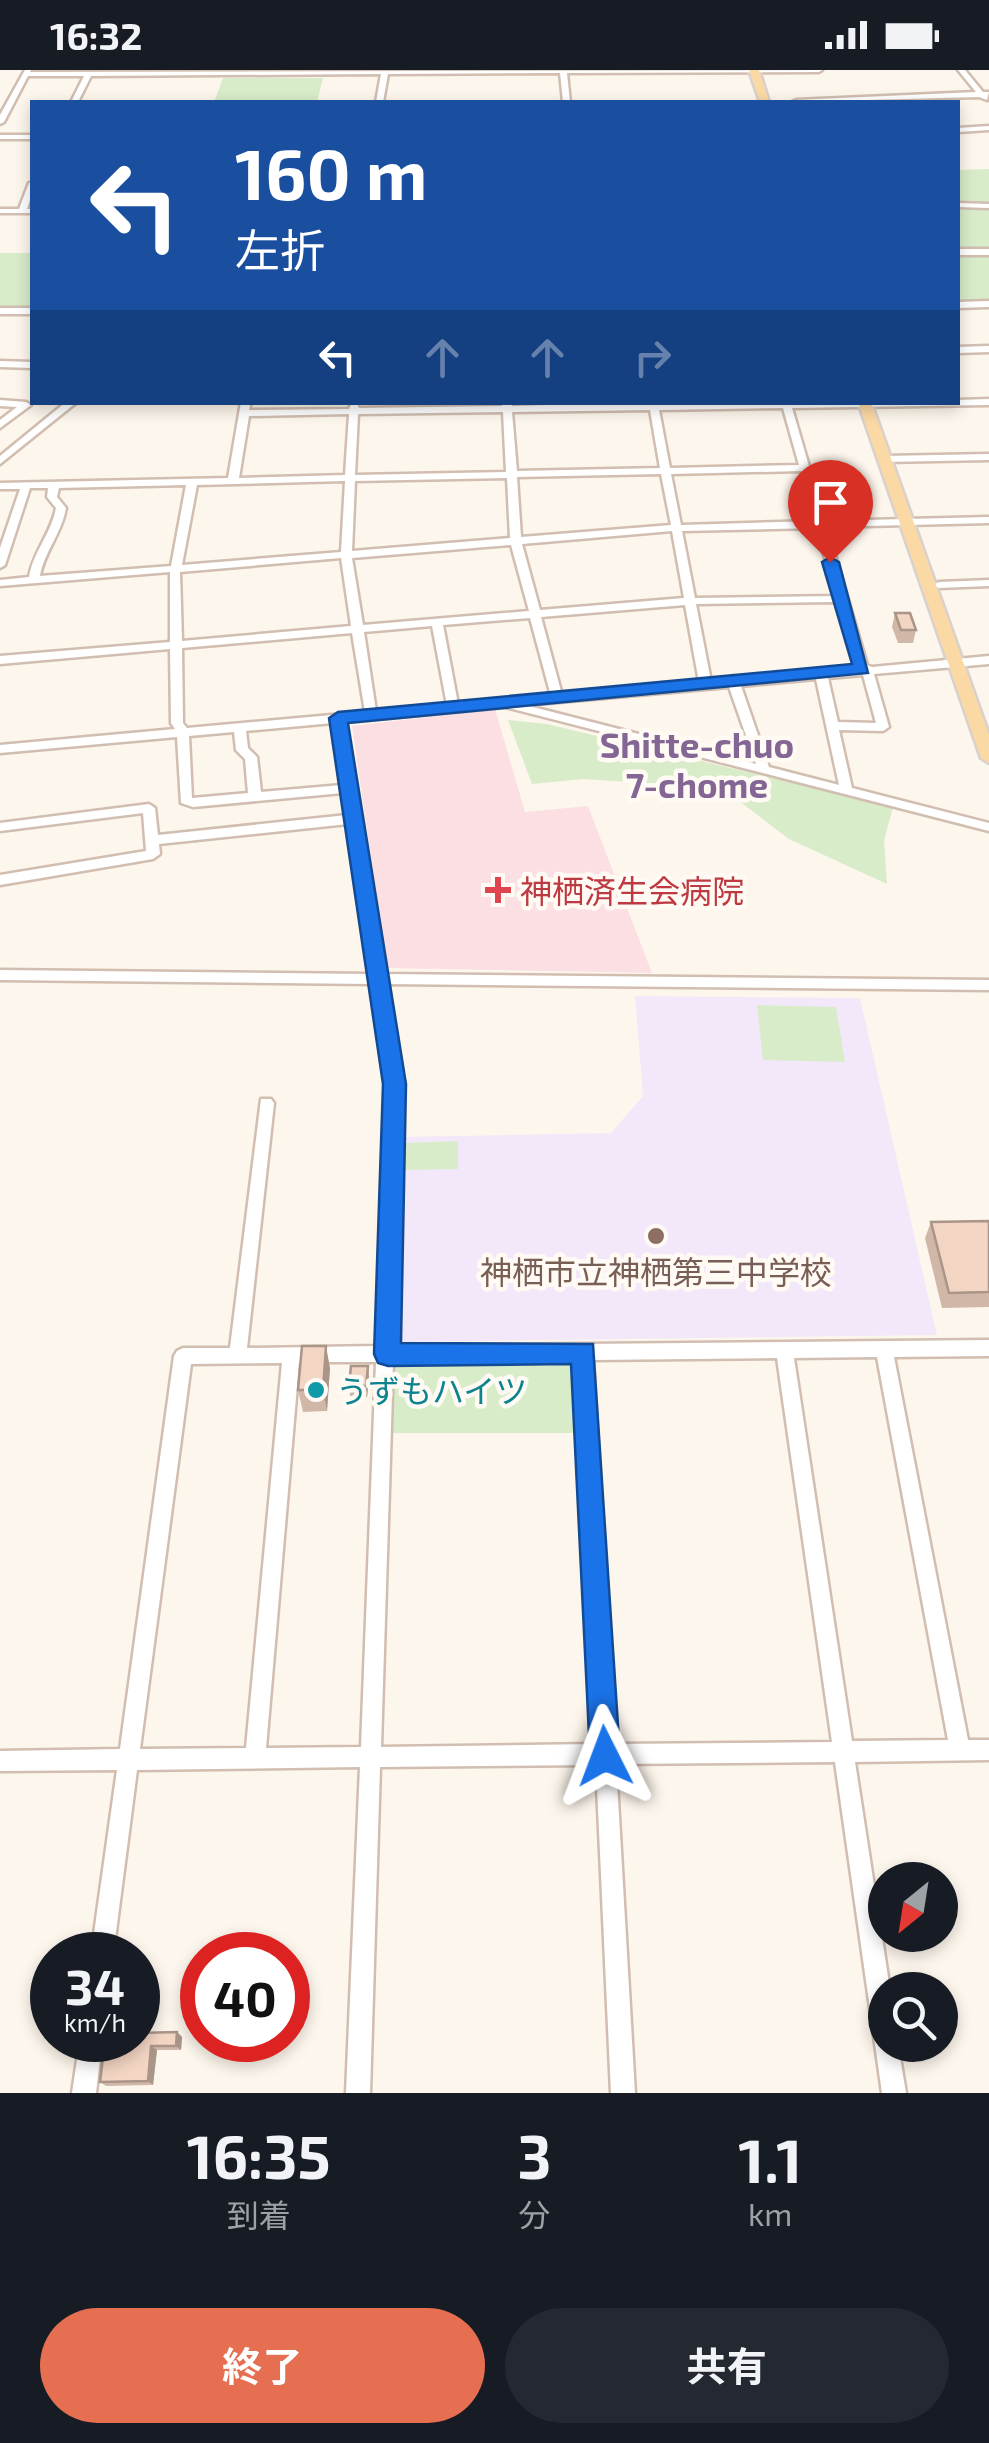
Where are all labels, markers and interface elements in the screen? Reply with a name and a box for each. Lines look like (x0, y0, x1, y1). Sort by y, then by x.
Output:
text: 16:32 (50, 12, 142, 58)
text: 160 m (235, 130, 428, 214)
icon: left (70, 140, 200, 270)
text: 左折 (235, 222, 325, 276)
icon: left (310, 330, 365, 385)
icon: ahead (415, 330, 470, 385)
icon: ahead (520, 330, 575, 385)
icon: right (625, 330, 680, 385)
pin (788, 460, 873, 563)
icon: arrive (803, 475, 858, 530)
district label: Shitte-chuo 7-chome (600, 723, 794, 805)
place label: 神栖済生会病院 (520, 871, 744, 909)
marker: 神栖済生会病院 (485, 877, 511, 903)
marker: 神栖市立神栖第三中学校 (645, 1225, 667, 1247)
place label: 神栖市立神栖第三中学校 (480, 1252, 832, 1290)
place label: うずもハイツ (336, 1371, 527, 1409)
marker: うずもハイツ (305, 1379, 327, 1401)
position arrow (553, 1704, 657, 1808)
north arrow (868, 1862, 958, 1952)
map controls (868, 1862, 958, 2062)
speed limit sign: 40 (180, 1932, 310, 2062)
text: 34 (65, 1955, 125, 2015)
button: search (868, 1972, 958, 2062)
text: km/h (64, 2007, 126, 2037)
text: 16:35 (187, 2119, 331, 2191)
text: 3 (517, 2119, 552, 2191)
text: 1.1 (738, 2123, 802, 2195)
text: km (748, 2194, 792, 2232)
text: 到着 (227, 2195, 291, 2233)
text: 分 (518, 2195, 551, 2233)
button: 終了 (40, 2308, 485, 2423)
button: 共有 (505, 2308, 949, 2423)

